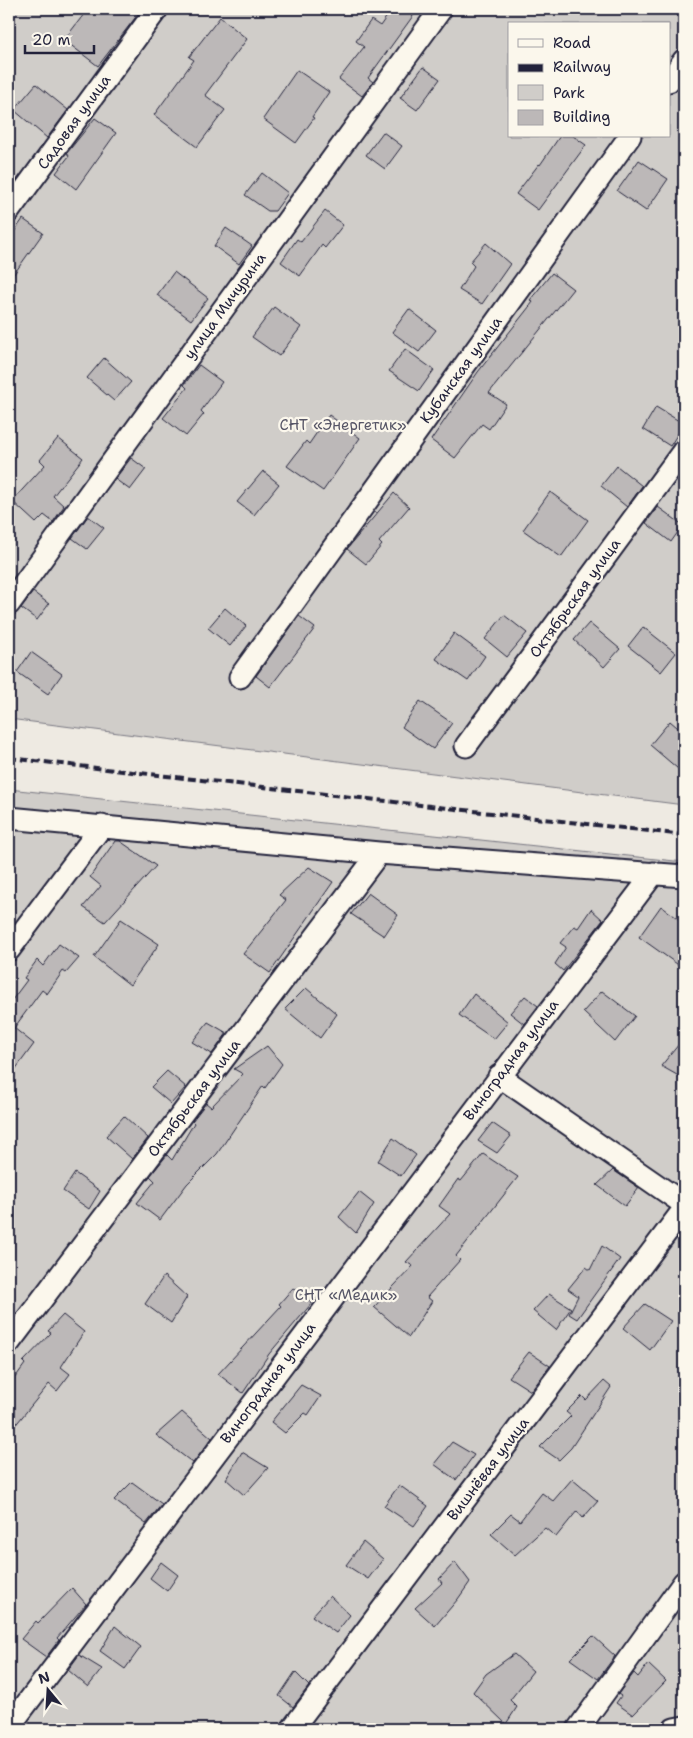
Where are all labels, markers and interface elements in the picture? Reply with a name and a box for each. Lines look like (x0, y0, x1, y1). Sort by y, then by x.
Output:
scale bar (25, 22, 94, 54)
legend (508, 22, 670, 138)
text: 20 m (32, 30, 71, 50)
text: Road (553, 33, 591, 53)
text: Railway (553, 57, 611, 77)
street label: Садовая улица (33, 70, 116, 173)
text: Park (553, 83, 585, 103)
text: Building (553, 107, 610, 127)
street label: улица Мичурина (179, 248, 271, 363)
street label: Кубанская улица (415, 312, 507, 428)
park label: СНТ «Энергетик» (280, 415, 406, 435)
street label: Октябрьская улица (525, 534, 625, 662)
street label: Виноградная улица (459, 995, 564, 1125)
street label: Октябрьская улица (143, 1034, 245, 1161)
park label: СНТ «Медик» (295, 1285, 397, 1305)
street label: Виноградная улица (216, 1318, 321, 1448)
street label: Вишнёвая улица (442, 1413, 534, 1525)
north arrow (22, 1666, 72, 1716)
text: N (36, 1667, 52, 1688)

